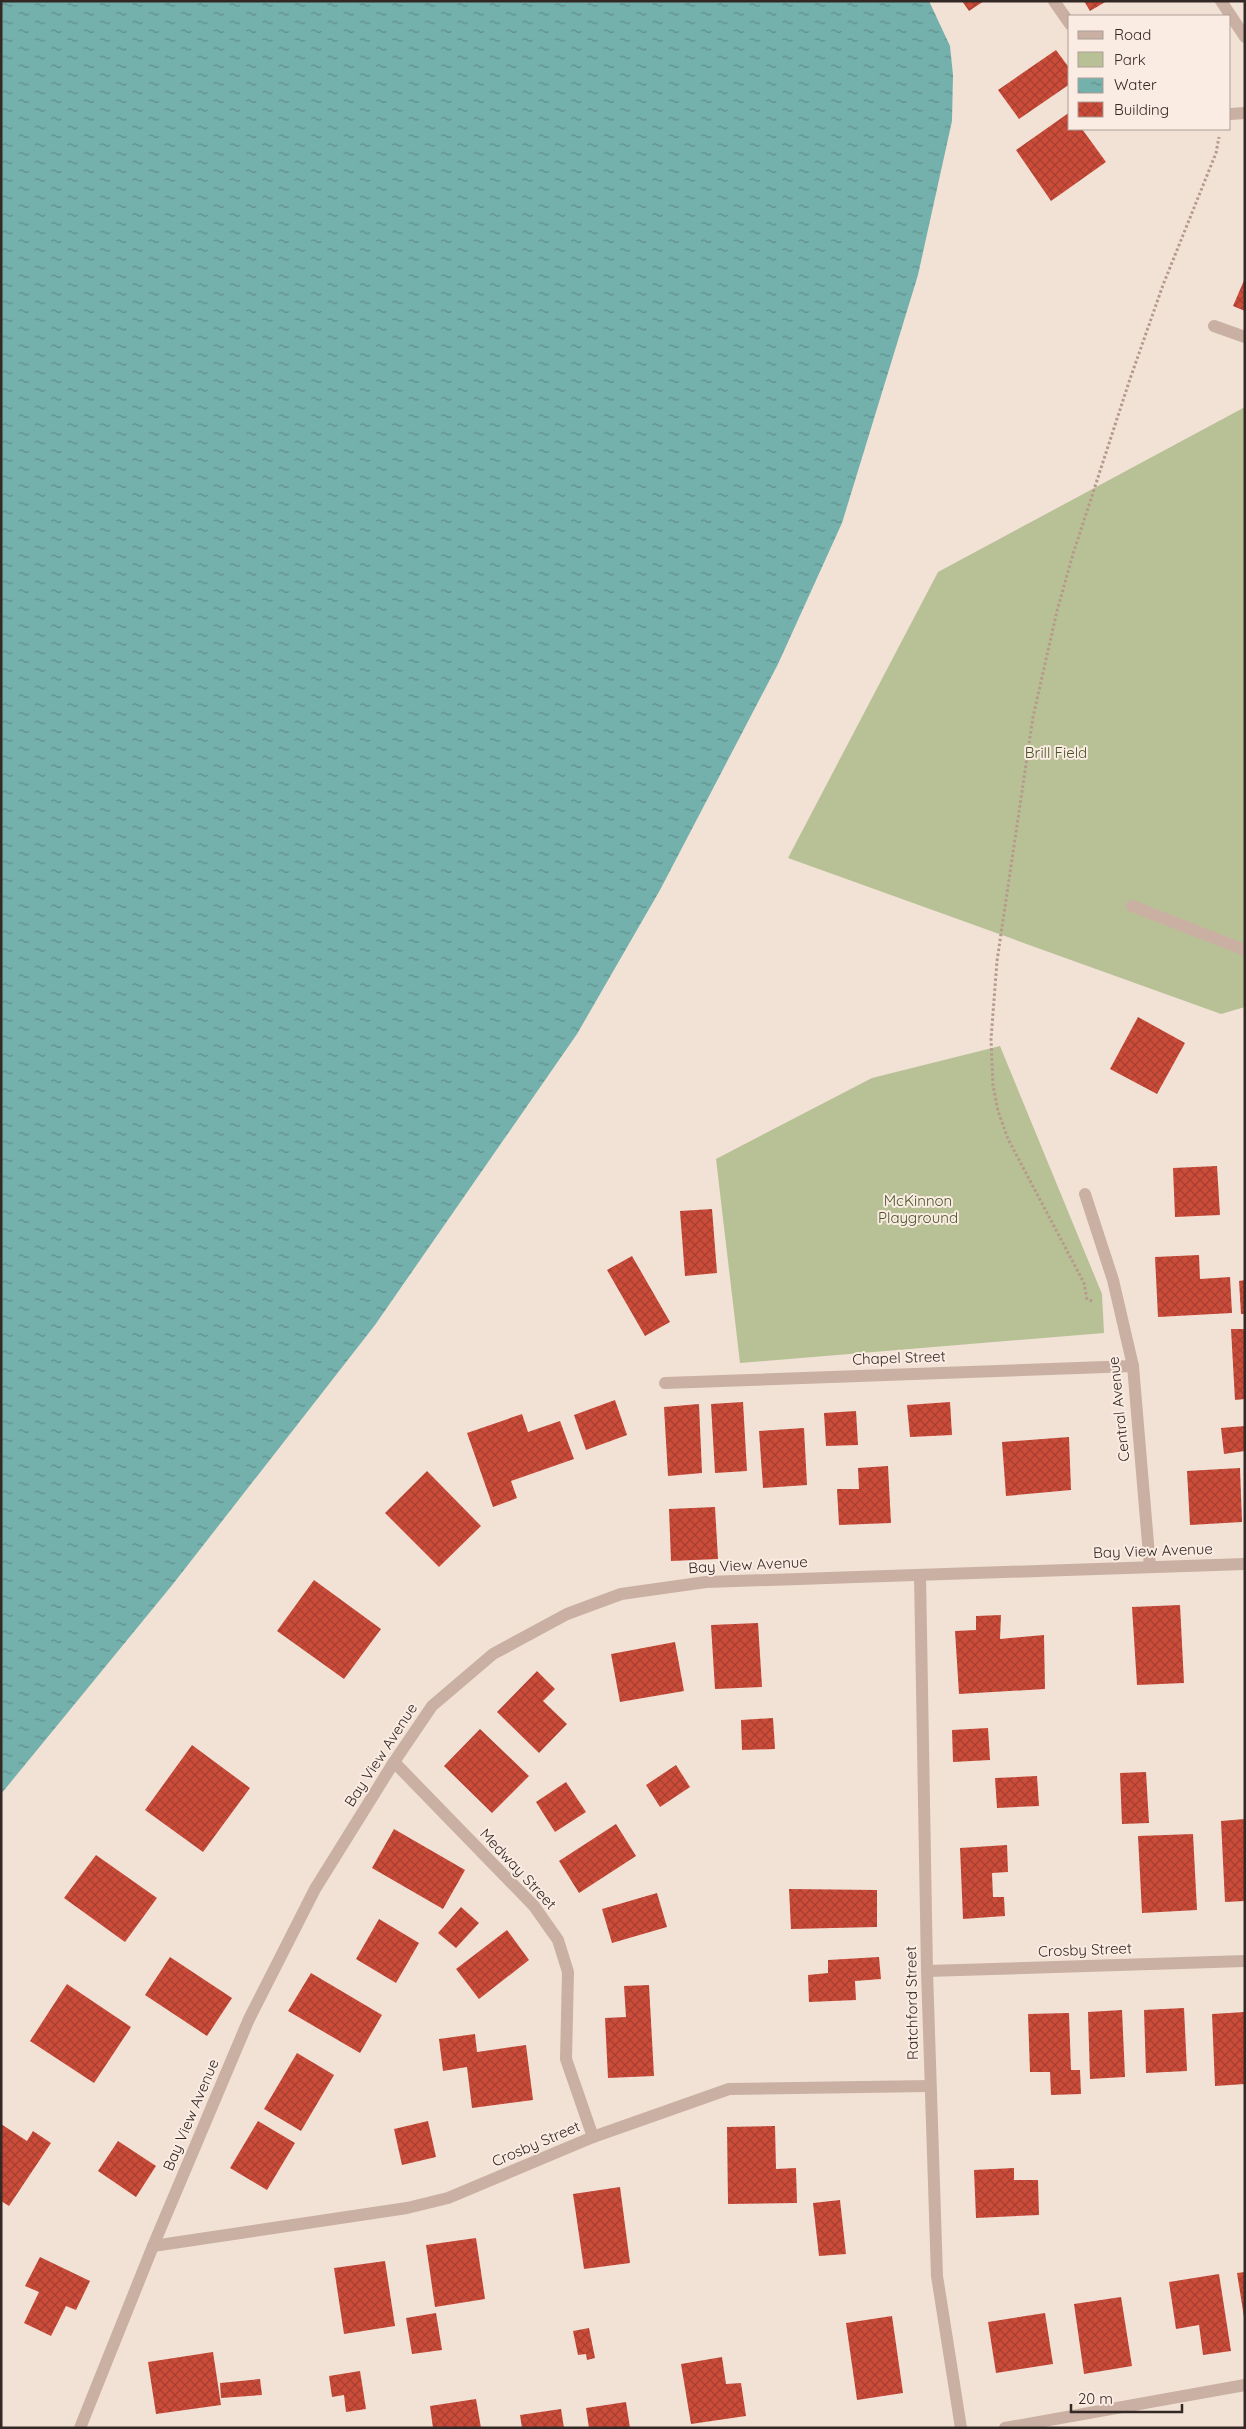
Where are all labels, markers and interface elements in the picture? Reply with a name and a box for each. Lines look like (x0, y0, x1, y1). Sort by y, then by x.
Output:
legend (1068, 15, 1231, 130)
text: Road (1114, 25, 1151, 44)
text: Park (1114, 50, 1146, 69)
text: Water (1114, 75, 1157, 94)
text: Building (1114, 100, 1169, 119)
park label: Brill Field (1025, 743, 1087, 762)
park label: McKinnon Playground (878, 1191, 958, 1227)
street label: Chapel Street (852, 1346, 946, 1369)
street label: Central Avenue (1104, 1356, 1133, 1463)
street label: Bay View Avenue (1093, 1539, 1213, 1562)
street label: Bay View Avenue (688, 1552, 808, 1577)
street label: Bay View Avenue (340, 1699, 421, 1810)
street label: Medway Street (476, 1824, 561, 1913)
street label: Crosby Street (1038, 1938, 1132, 1961)
street label: Ratchford Street (901, 1946, 922, 2060)
street label: Bay View Avenue (158, 2056, 223, 2174)
street label: Crosby Street (489, 2116, 583, 2171)
scale bar (1071, 2382, 1182, 2414)
text: 20 m (1078, 2389, 1113, 2408)

